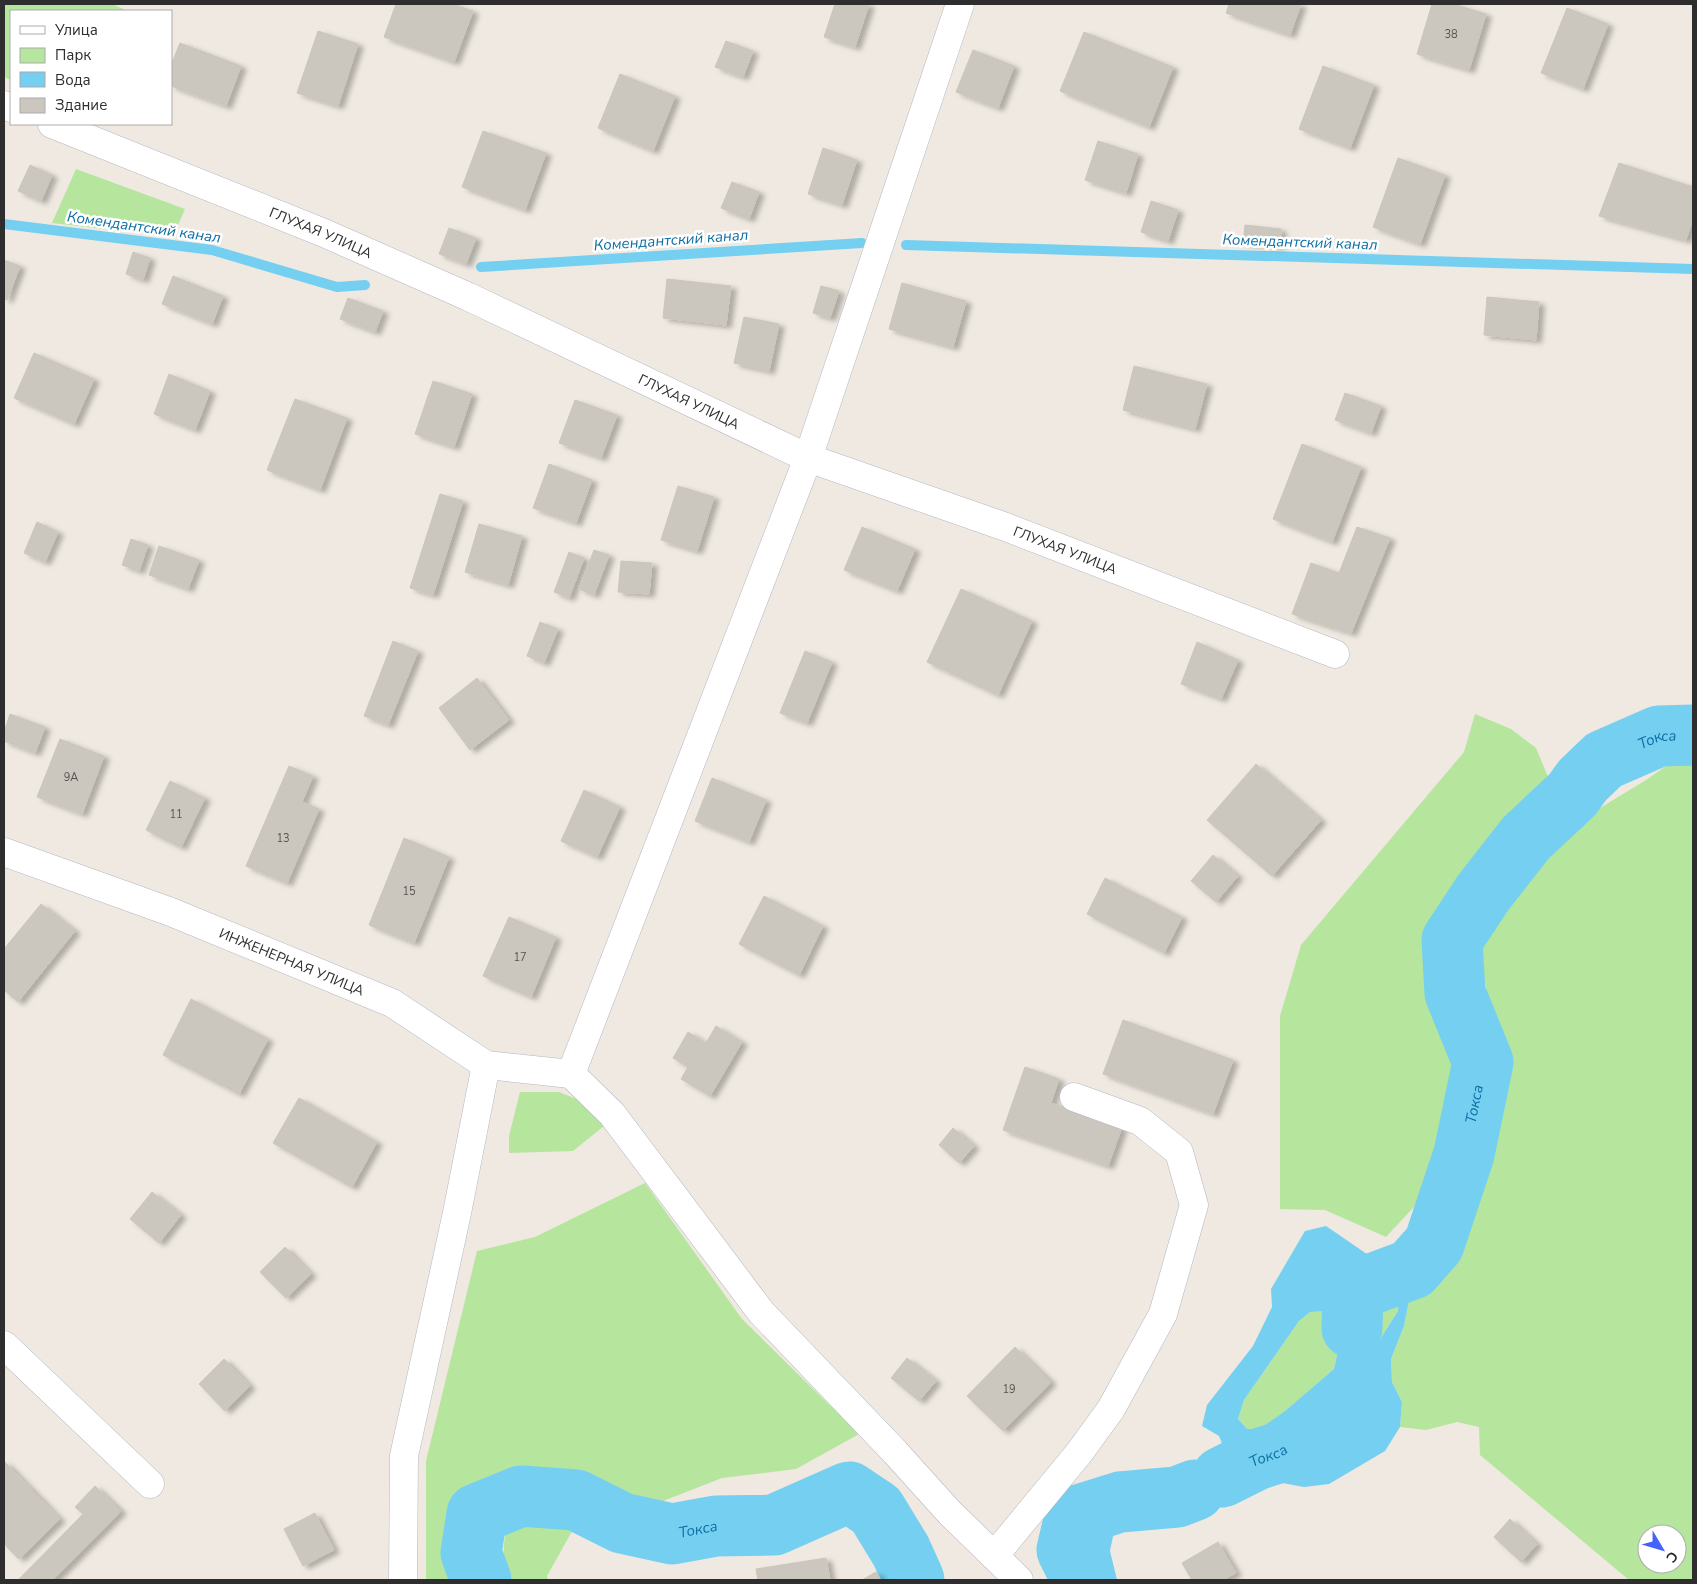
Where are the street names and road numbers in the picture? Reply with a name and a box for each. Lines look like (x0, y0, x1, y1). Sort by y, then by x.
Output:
street label: ГЛУХАЯ УЛИЦА (267, 203, 375, 263)
street label: ГЛУХАЯ УЛИЦА (635, 370, 742, 434)
street label: ГЛУХАЯ УЛИЦА (1010, 522, 1120, 579)
street label: ИНЖЕНЕРНАЯ УЛИЦА (216, 924, 367, 1001)

